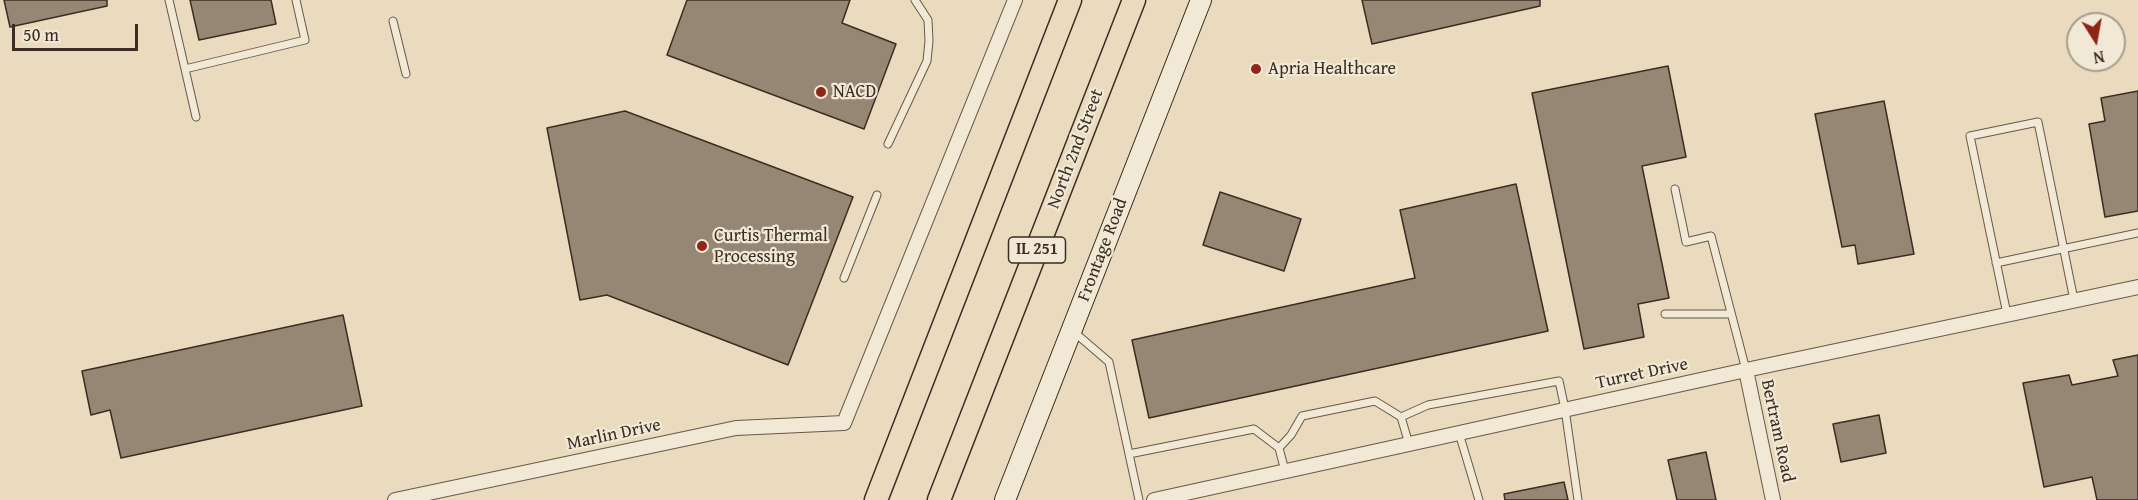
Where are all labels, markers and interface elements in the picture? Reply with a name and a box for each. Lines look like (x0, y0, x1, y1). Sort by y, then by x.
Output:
scale bar (15, 12, 141, 50)
north arrow (2066, 12, 2126, 72)
text: 50 m (23, 21, 59, 48)
text: N (2092, 45, 2107, 71)
place label: Apria Healthcare (1268, 58, 1396, 80)
marker: Apria Healthcare (1249, 62, 1263, 76)
place label: NACD (833, 81, 876, 103)
marker: NACD (814, 85, 828, 99)
street label: North 2nd Street (1043, 86, 1109, 212)
street label: Frontage Road (1073, 195, 1133, 305)
place label: Curtis Thermal Processing (714, 225, 828, 268)
road number: IL 251 (1008, 237, 1066, 263)
marker: Curtis Thermal Processing (695, 239, 709, 253)
street label: Turret Drive (1594, 354, 1690, 394)
street label: Bertram Road (1756, 378, 1798, 484)
street label: Marlin Drive (565, 415, 663, 455)

